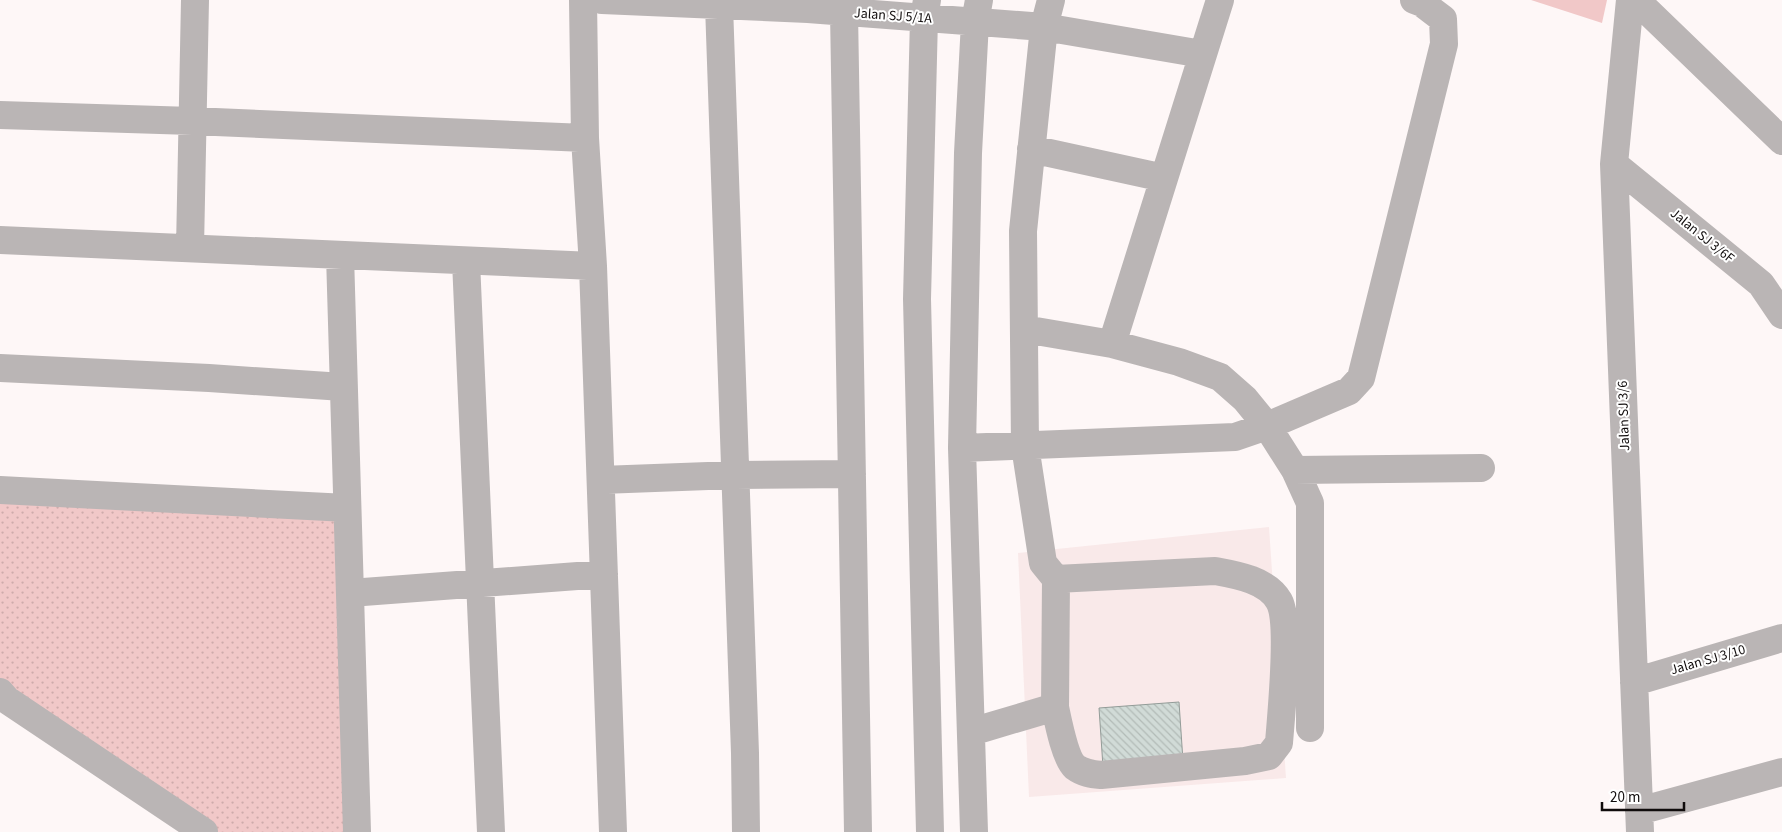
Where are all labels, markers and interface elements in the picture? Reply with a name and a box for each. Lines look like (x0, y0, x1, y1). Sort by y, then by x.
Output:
street label: Jalan SJ 5/1A (853, 3, 933, 29)
street label: Jalan SJ 3/6F (1666, 204, 1738, 268)
street label: Jalan SJ 3/6 (1613, 380, 1635, 452)
street label: Jalan SJ 3/10 (1668, 640, 1748, 680)
scale bar (1602, 780, 1684, 812)
text: 20 m (1610, 787, 1640, 808)

